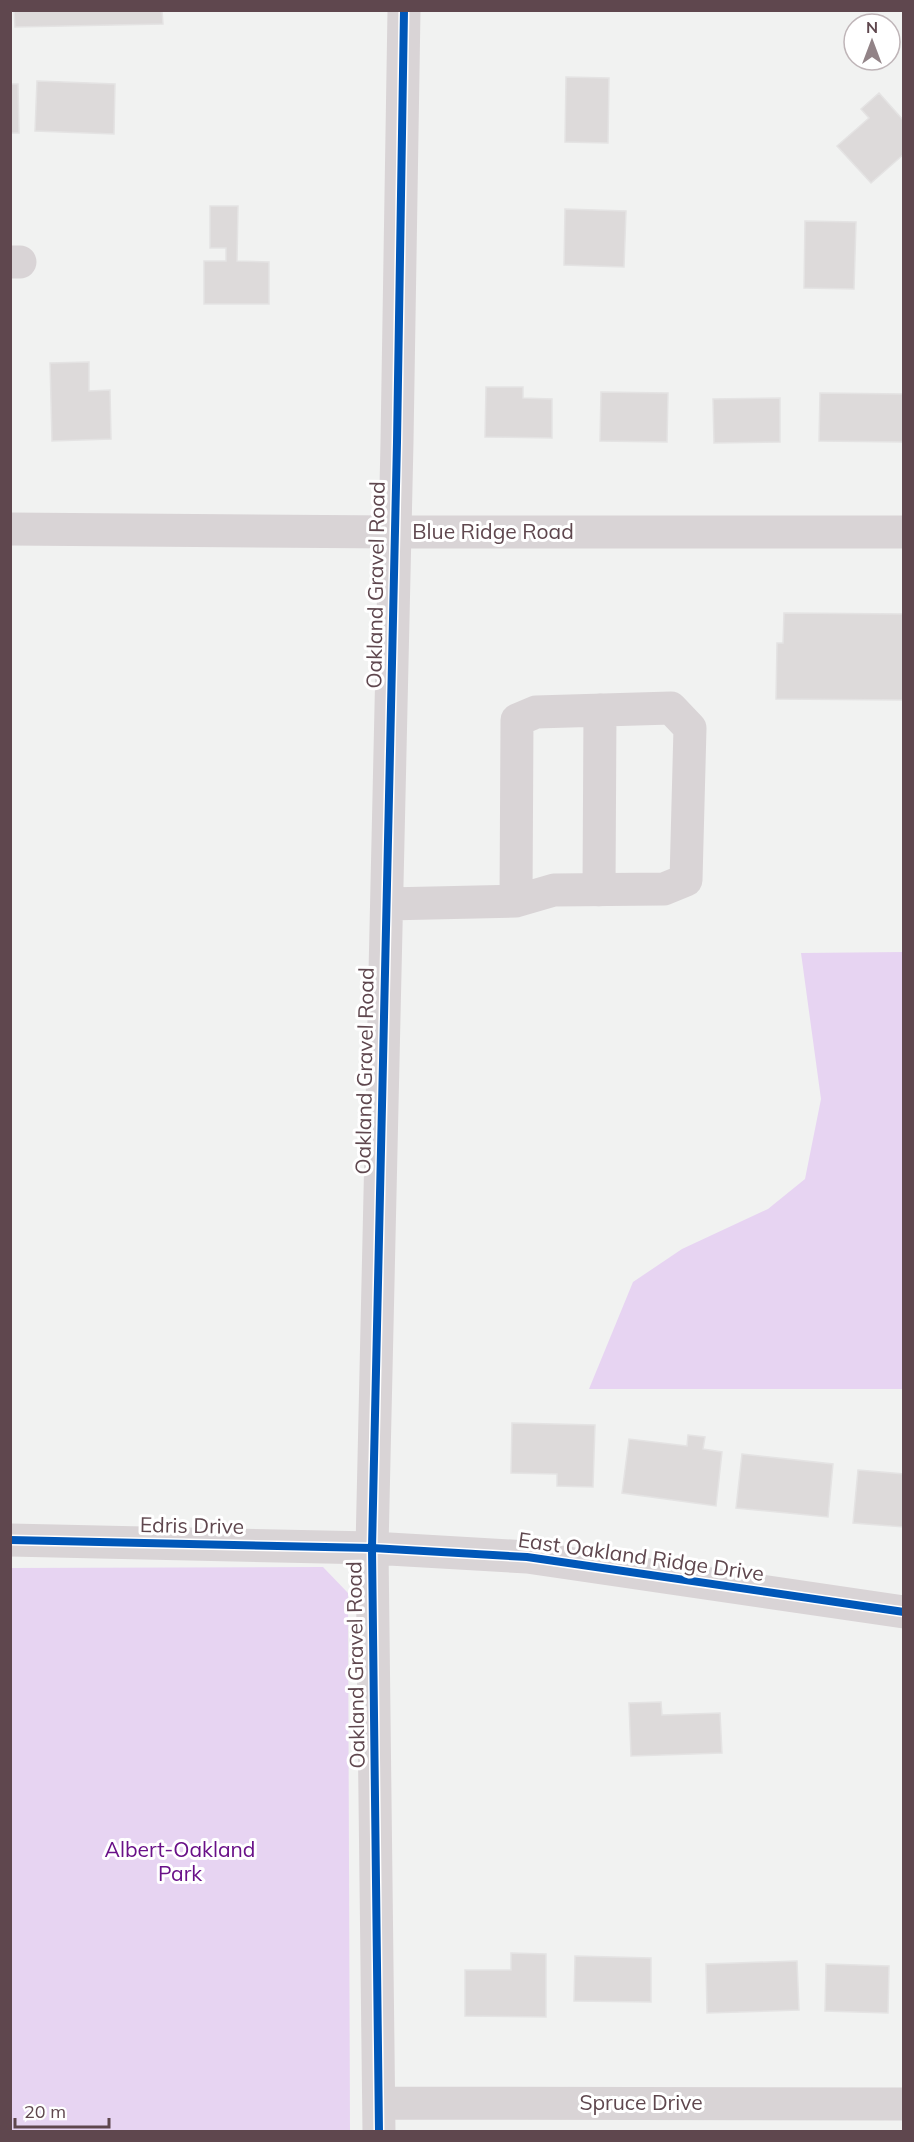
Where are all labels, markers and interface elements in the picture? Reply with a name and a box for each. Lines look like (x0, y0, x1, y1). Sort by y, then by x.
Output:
north arrow (842, 12, 902, 72)
text: N (866, 17, 878, 37)
street label: Oakland Gravel Road (360, 481, 390, 689)
street label: Blue Ridge Road (412, 518, 574, 544)
street label: Oakland Gravel Road (349, 967, 379, 1175)
street label: Edris Drive (140, 1511, 244, 1539)
street label: East Oakland Ridge Drive (517, 1526, 766, 1586)
street label: Oakland Gravel Road (340, 1561, 370, 1769)
park label: Albert-Oakland Park (105, 1836, 255, 1886)
street label: Spruce Drive (579, 2089, 703, 2115)
scale bar (15, 2091, 110, 2129)
text: 20 m (24, 2100, 66, 2123)

